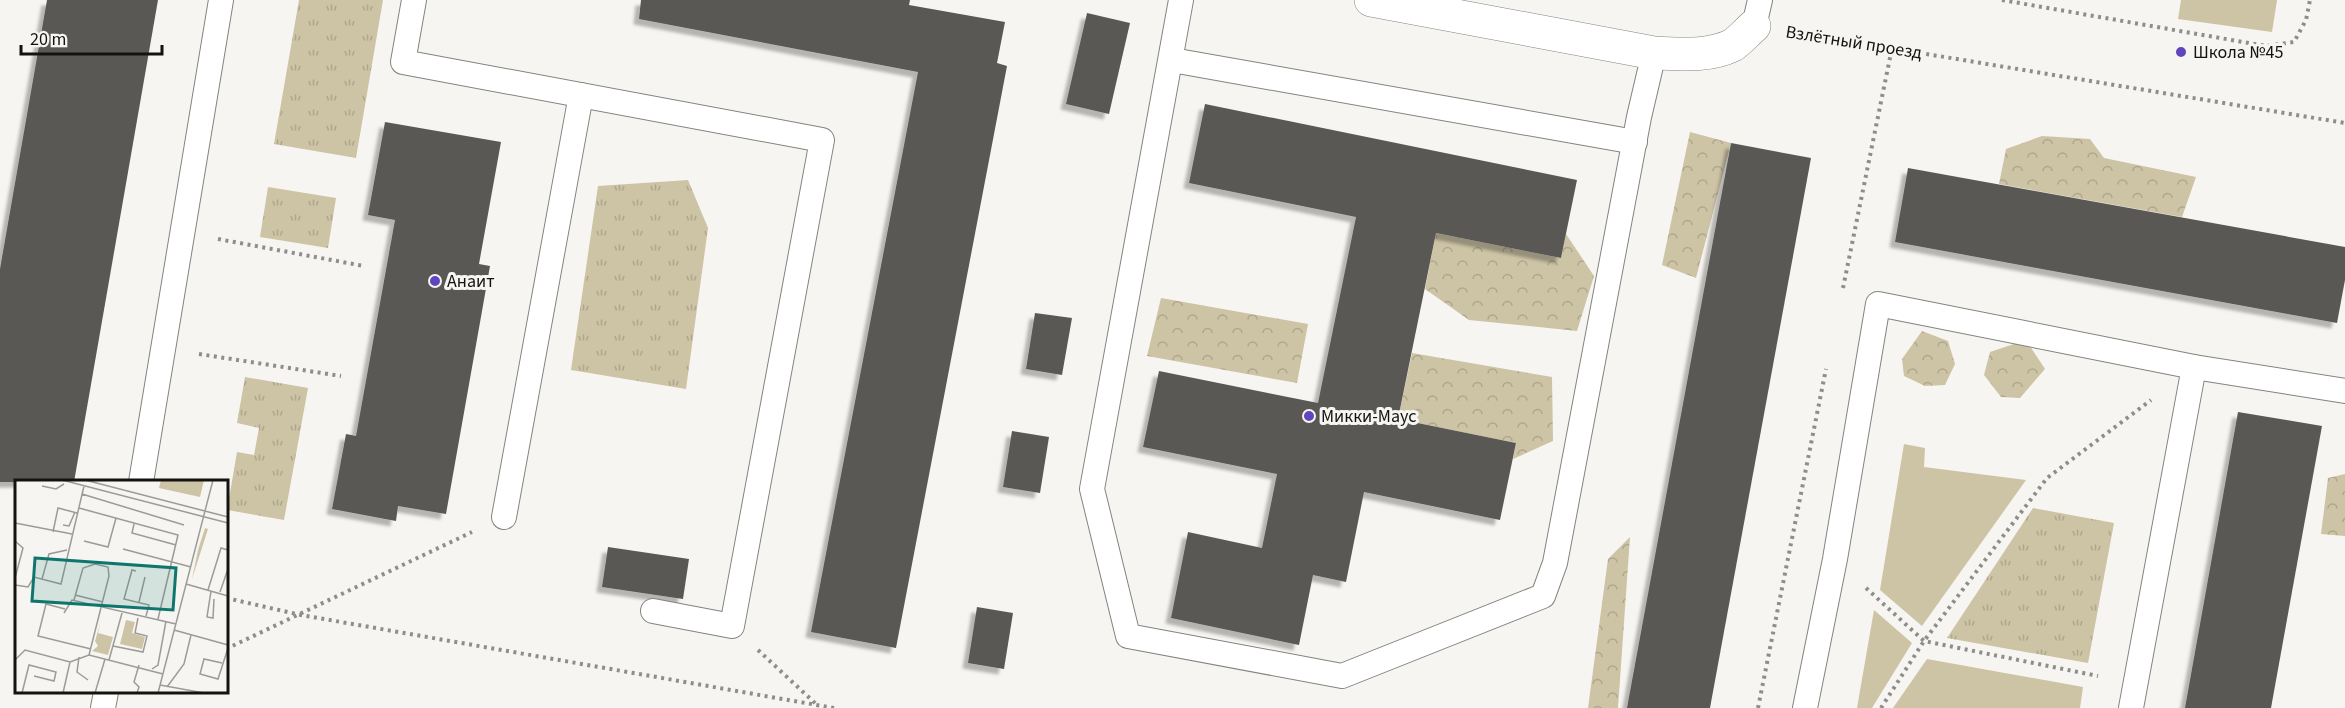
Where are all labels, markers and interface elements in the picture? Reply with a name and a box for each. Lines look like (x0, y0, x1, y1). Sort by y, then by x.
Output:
scale bar (21, 18, 162, 56)
street label: Взлётный проезд (1784, 19, 1924, 66)
text: 20 m (30, 27, 66, 52)
place label: Школа №45 (2193, 40, 2283, 65)
marker: Школа №45 (2174, 45, 2188, 59)
place label: Анаит (447, 269, 494, 294)
marker: Анаит (428, 274, 442, 288)
place label: Микки-Маус (1321, 404, 1417, 429)
marker: Микки-Маус (1302, 409, 1316, 423)
inset map (15, 480, 228, 693)

